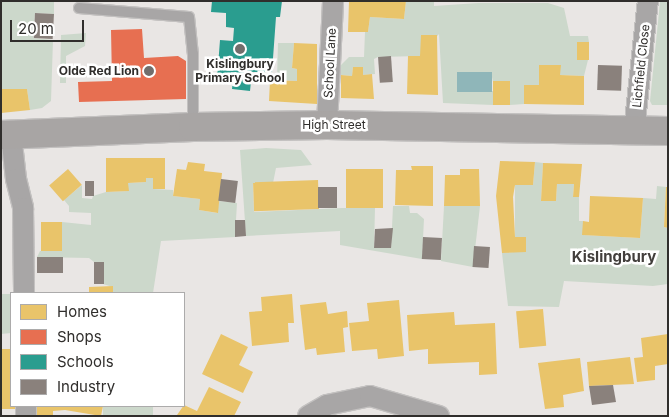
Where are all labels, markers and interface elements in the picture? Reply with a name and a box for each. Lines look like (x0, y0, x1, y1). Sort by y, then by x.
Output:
scale bar (12, 10, 86, 42)
text: 20 m (18, 19, 54, 38)
street label: Lichfield Close (629, 24, 653, 108)
street label: School Lane (321, 28, 339, 98)
marker: Kislingbury Primary School (234, 43, 246, 55)
place label: Kislingbury Primary School (195, 57, 285, 85)
place label: Olde Red Lion (59, 64, 139, 78)
marker: Olde Red Lion (143, 65, 155, 77)
street label: High Street (302, 118, 366, 132)
district label: Kislingbury (572, 248, 656, 266)
legend (10, 292, 185, 407)
text: Homes (57, 302, 107, 321)
text: Shops (57, 327, 102, 346)
text: Schools (57, 352, 114, 371)
text: Industry (57, 377, 115, 396)

